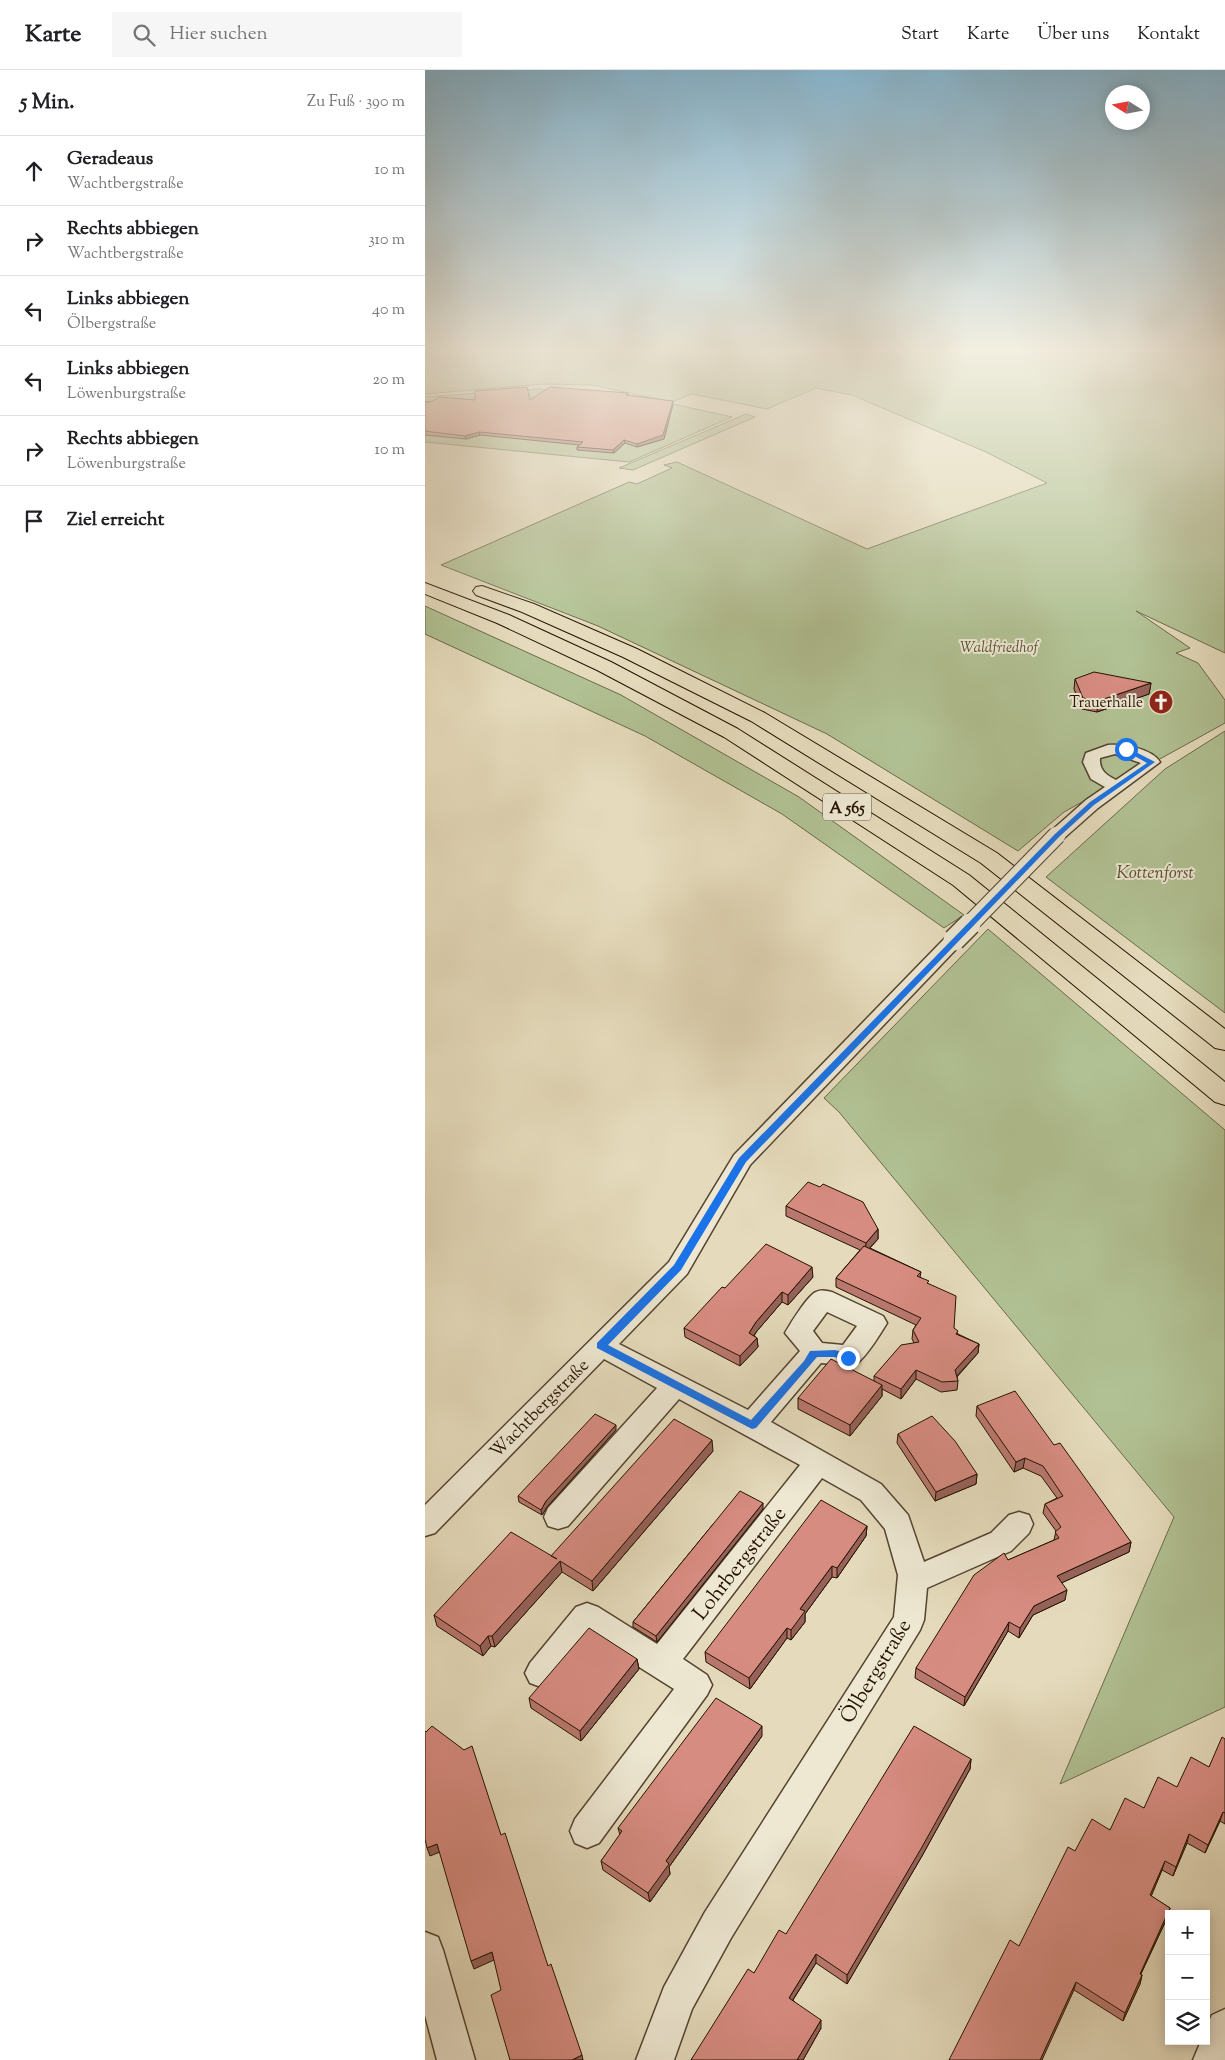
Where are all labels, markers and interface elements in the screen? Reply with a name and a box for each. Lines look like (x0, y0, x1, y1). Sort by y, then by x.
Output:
search box (112, 12, 462, 57)
text: Karte (25, 18, 82, 52)
icon: search (130, 21, 158, 49)
text: Hier suchen (170, 21, 268, 48)
text: Start (901, 22, 939, 48)
text: Karte (967, 22, 1009, 48)
text: Über uns (1037, 22, 1109, 48)
text: Kontakt (1137, 22, 1200, 48)
north arrow (1105, 85, 1150, 130)
text: 5 Min. (20, 88, 75, 118)
text: Zu Fuß · 390 m (307, 91, 405, 114)
text: Geradeaus (67, 146, 153, 173)
icon: ahead (20, 157, 48, 185)
text: 10 m (375, 159, 405, 182)
text: Wachtbergstraße (67, 173, 184, 196)
text: Rechts abbiegen (67, 216, 199, 243)
icon: right (20, 227, 48, 255)
text: 310 m (368, 229, 405, 252)
text: Wachtbergstraße (67, 243, 184, 266)
text: Links abbiegen (67, 286, 190, 313)
icon: left (20, 297, 48, 325)
text: 40 m (372, 299, 405, 322)
text: Ölbergstraße (67, 313, 156, 336)
text: Links abbiegen (67, 356, 190, 383)
icon: left (20, 367, 48, 395)
text: 20 m (372, 369, 405, 392)
text: Löwenburgstraße (67, 383, 186, 406)
text: Rechts abbiegen (67, 426, 199, 453)
icon: right (20, 437, 48, 465)
text: 10 m (375, 439, 405, 462)
text: Löwenburgstraße (67, 453, 186, 476)
icon: arrive (20, 507, 48, 535)
text: Ziel erreicht (67, 507, 164, 534)
park label: Waldfriedhof (960, 638, 1039, 659)
church icon: Trauerhalle (1148, 689, 1174, 715)
place label: Trauerhalle (1069, 693, 1143, 714)
route start (1115, 738, 1138, 761)
road number: A 565 (823, 794, 871, 820)
park label: Kottenforst (1116, 861, 1194, 887)
route end (837, 1347, 860, 1370)
street label: Wachtbergstraße (485, 1354, 596, 1465)
street label: Lohrbergstraße (687, 1501, 795, 1627)
street label: Ölbergstraße (834, 1614, 920, 1730)
map controls (1165, 1910, 1210, 2045)
button: + (1165, 1910, 1210, 1955)
button: − (1165, 1955, 1210, 2000)
button: layers (1165, 2000, 1210, 2045)

